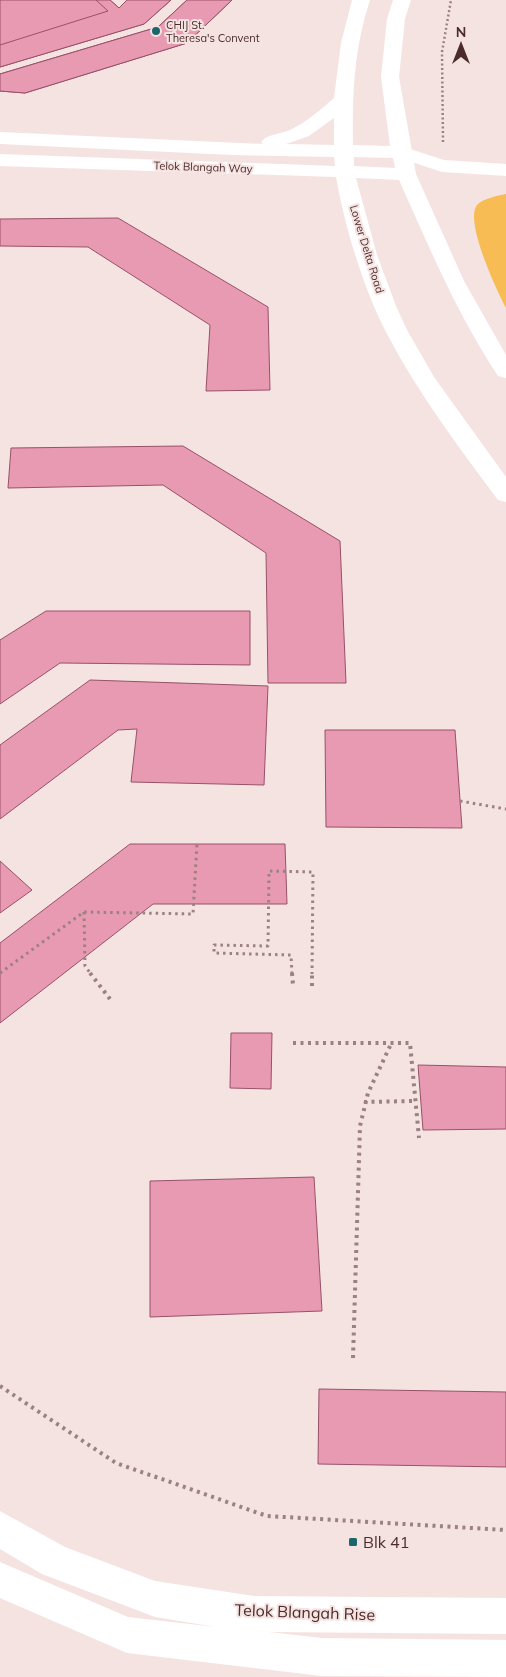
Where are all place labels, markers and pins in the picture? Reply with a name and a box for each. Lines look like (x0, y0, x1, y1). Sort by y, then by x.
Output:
place label: CHIJ St. Theresa's Convent (166, 18, 260, 45)
marker: CHIJ St. Theresa's Convent (150, 25, 162, 37)
place label: Blk 41 (363, 1532, 409, 1552)
marker: Blk 41 (347, 1536, 359, 1548)

